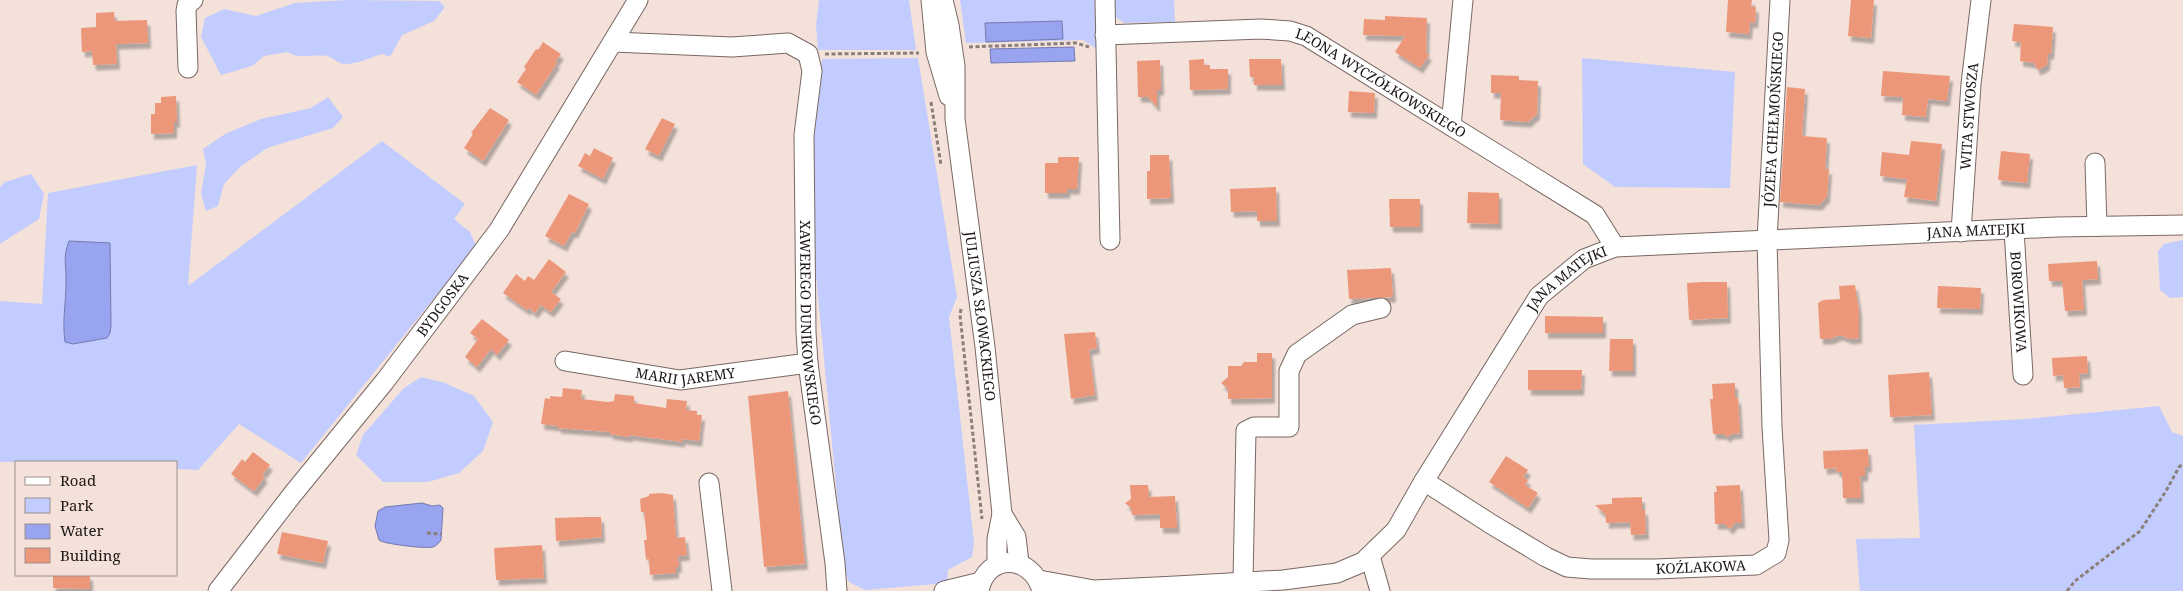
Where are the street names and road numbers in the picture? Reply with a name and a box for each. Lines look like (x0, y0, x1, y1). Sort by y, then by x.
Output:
street label: LEONA WYCZÓŁKOWSKIEGO (1293, 23, 1470, 142)
street label: JÓZEFA CHEŁMOŃSKIEGO (1759, 31, 1787, 209)
street label: WITA STWOSZA (1955, 61, 1982, 171)
street label: JANA MATEJKI (1925, 218, 2026, 242)
street label: XAWEREGO DUNIKOWSKIEGO (796, 220, 826, 426)
street label: JULIUSZA SŁOWACKIEGO (961, 229, 1000, 402)
street label: JANA MATEJKI (1521, 241, 1610, 315)
street label: BOROWIKOWA (2006, 251, 2032, 353)
street label: BYDGOSKA (412, 268, 473, 340)
street label: MARII JAREMY (634, 363, 737, 389)
street label: KOŹLAKOWA (1655, 555, 1746, 578)

